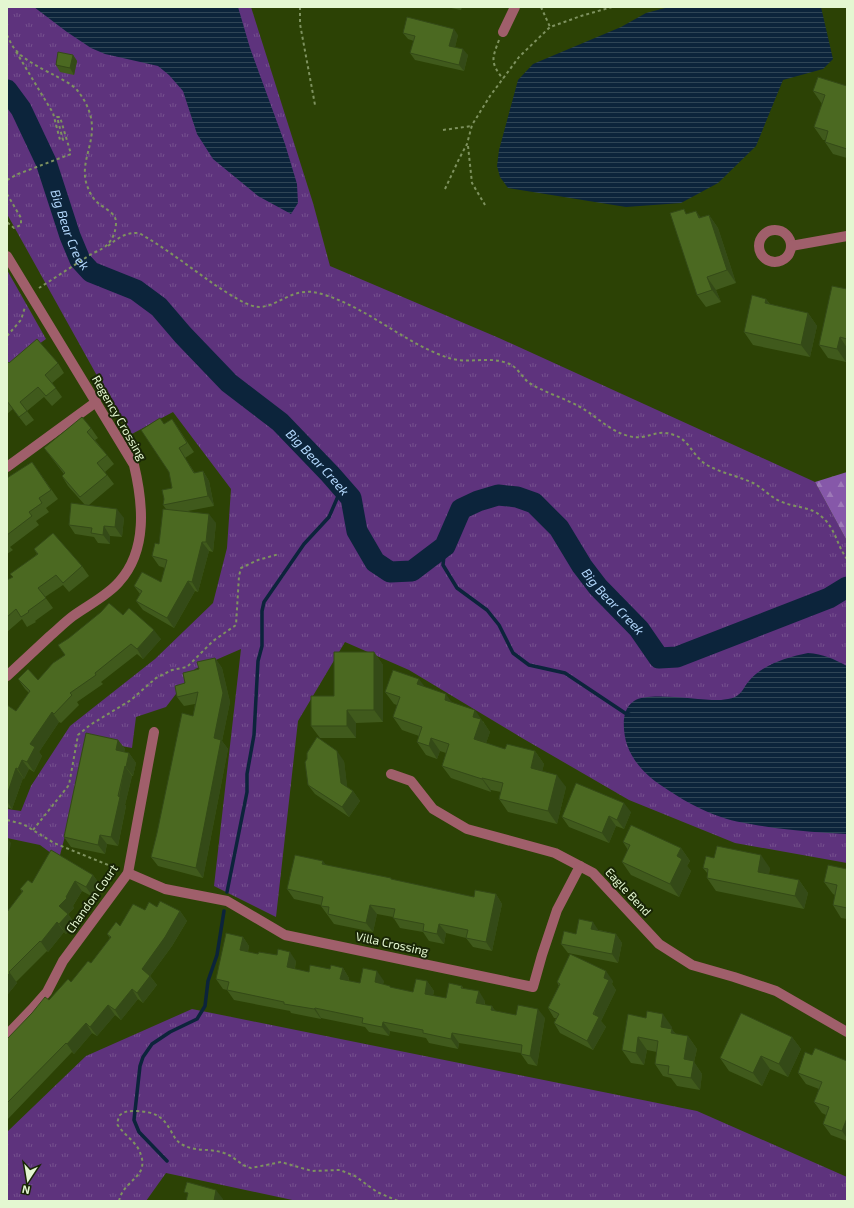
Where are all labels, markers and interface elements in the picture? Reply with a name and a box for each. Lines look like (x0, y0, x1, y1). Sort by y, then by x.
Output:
water label: Big Bear Creek (47, 187, 93, 273)
street label: Regency Crossing (90, 373, 150, 463)
water label: Big Bear Creek (283, 425, 353, 499)
water label: Big Bear Creek (579, 565, 648, 638)
street label: Chandon Court (62, 861, 120, 935)
street label: Eagle Bend (603, 864, 654, 918)
street label: Villa Crossing (355, 928, 430, 958)
north arrow (8, 1160, 48, 1200)
text: N (21, 1183, 31, 1197)

